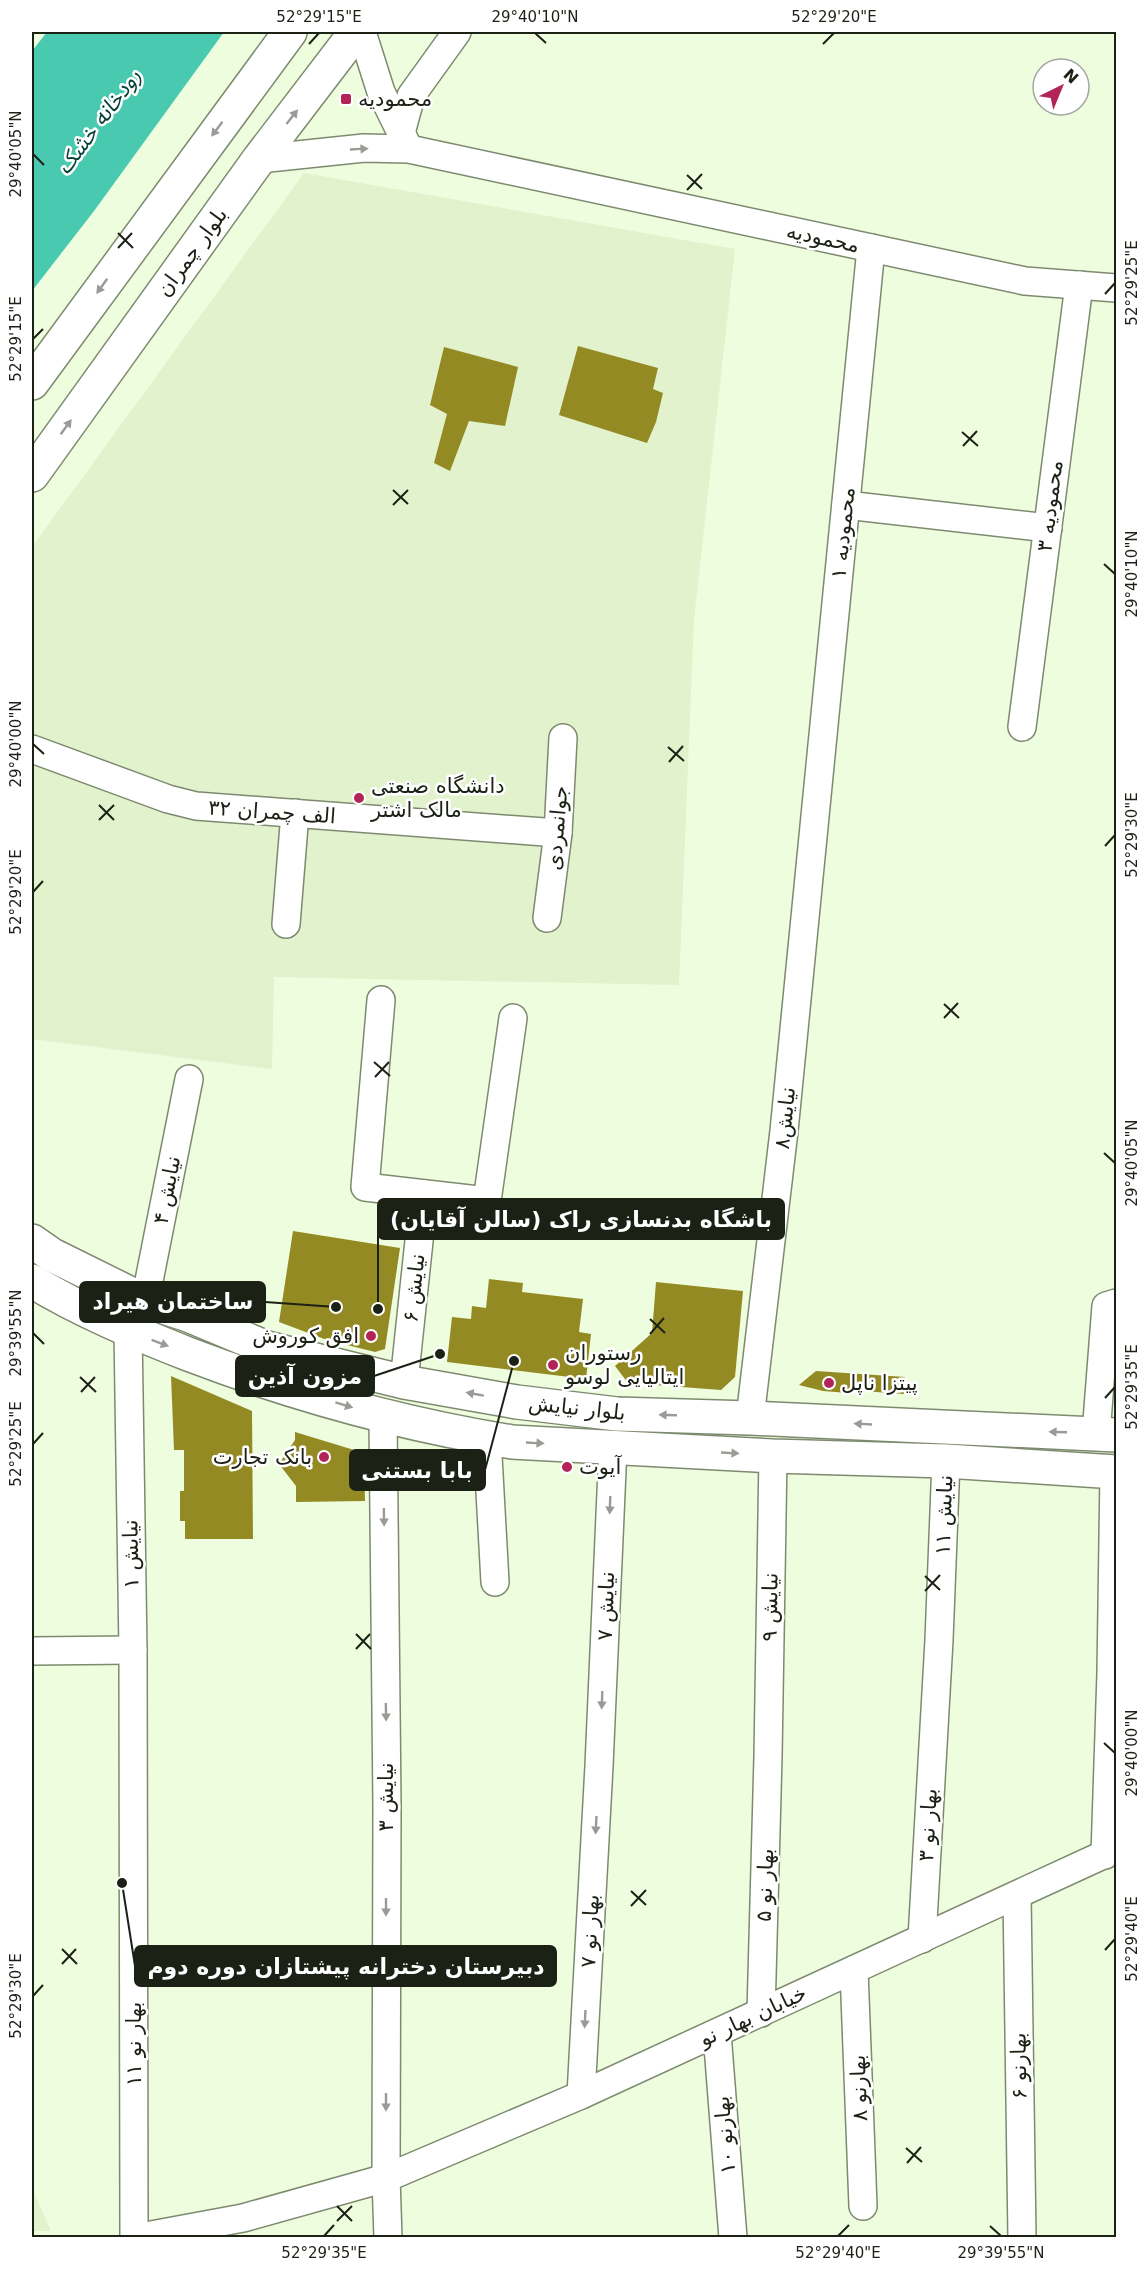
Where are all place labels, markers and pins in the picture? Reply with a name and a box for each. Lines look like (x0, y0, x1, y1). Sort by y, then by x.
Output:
place label: محمودیه (358, 87, 432, 111)
marker: محمودیه (339, 92, 353, 106)
place label: دانشگاه صنعتی مالک اشتر (370, 774, 505, 822)
marker: دانشگاه صنعتی مالک اشتر (352, 791, 366, 805)
callout: باشگاه بدنسازی راک (سالن آقایان) (378, 1199, 784, 1239)
callout: ساختمان هیراد (80, 1282, 265, 1322)
place label: افق کوروش (252, 1324, 359, 1348)
marker: افق کوروش (364, 1329, 378, 1343)
place label: رستوران ایتالیایی لوسو (564, 1341, 684, 1389)
callout: مزون آذین (236, 1356, 374, 1396)
marker: رستوران ایتالیایی لوسو (546, 1358, 560, 1372)
place label: پیتزا ناپل (841, 1371, 918, 1395)
marker: پیتزا ناپل (822, 1376, 836, 1390)
place label: بانک تجارت (213, 1445, 312, 1469)
marker: بانک تجارت (317, 1450, 331, 1464)
callout: بابا بستنی (350, 1450, 485, 1490)
place label: آیوت (579, 1454, 622, 1479)
marker: آیوت (560, 1460, 574, 1474)
callout: دبیرستان دخترانه پیشتازان دوره دوم (135, 1946, 556, 1986)

